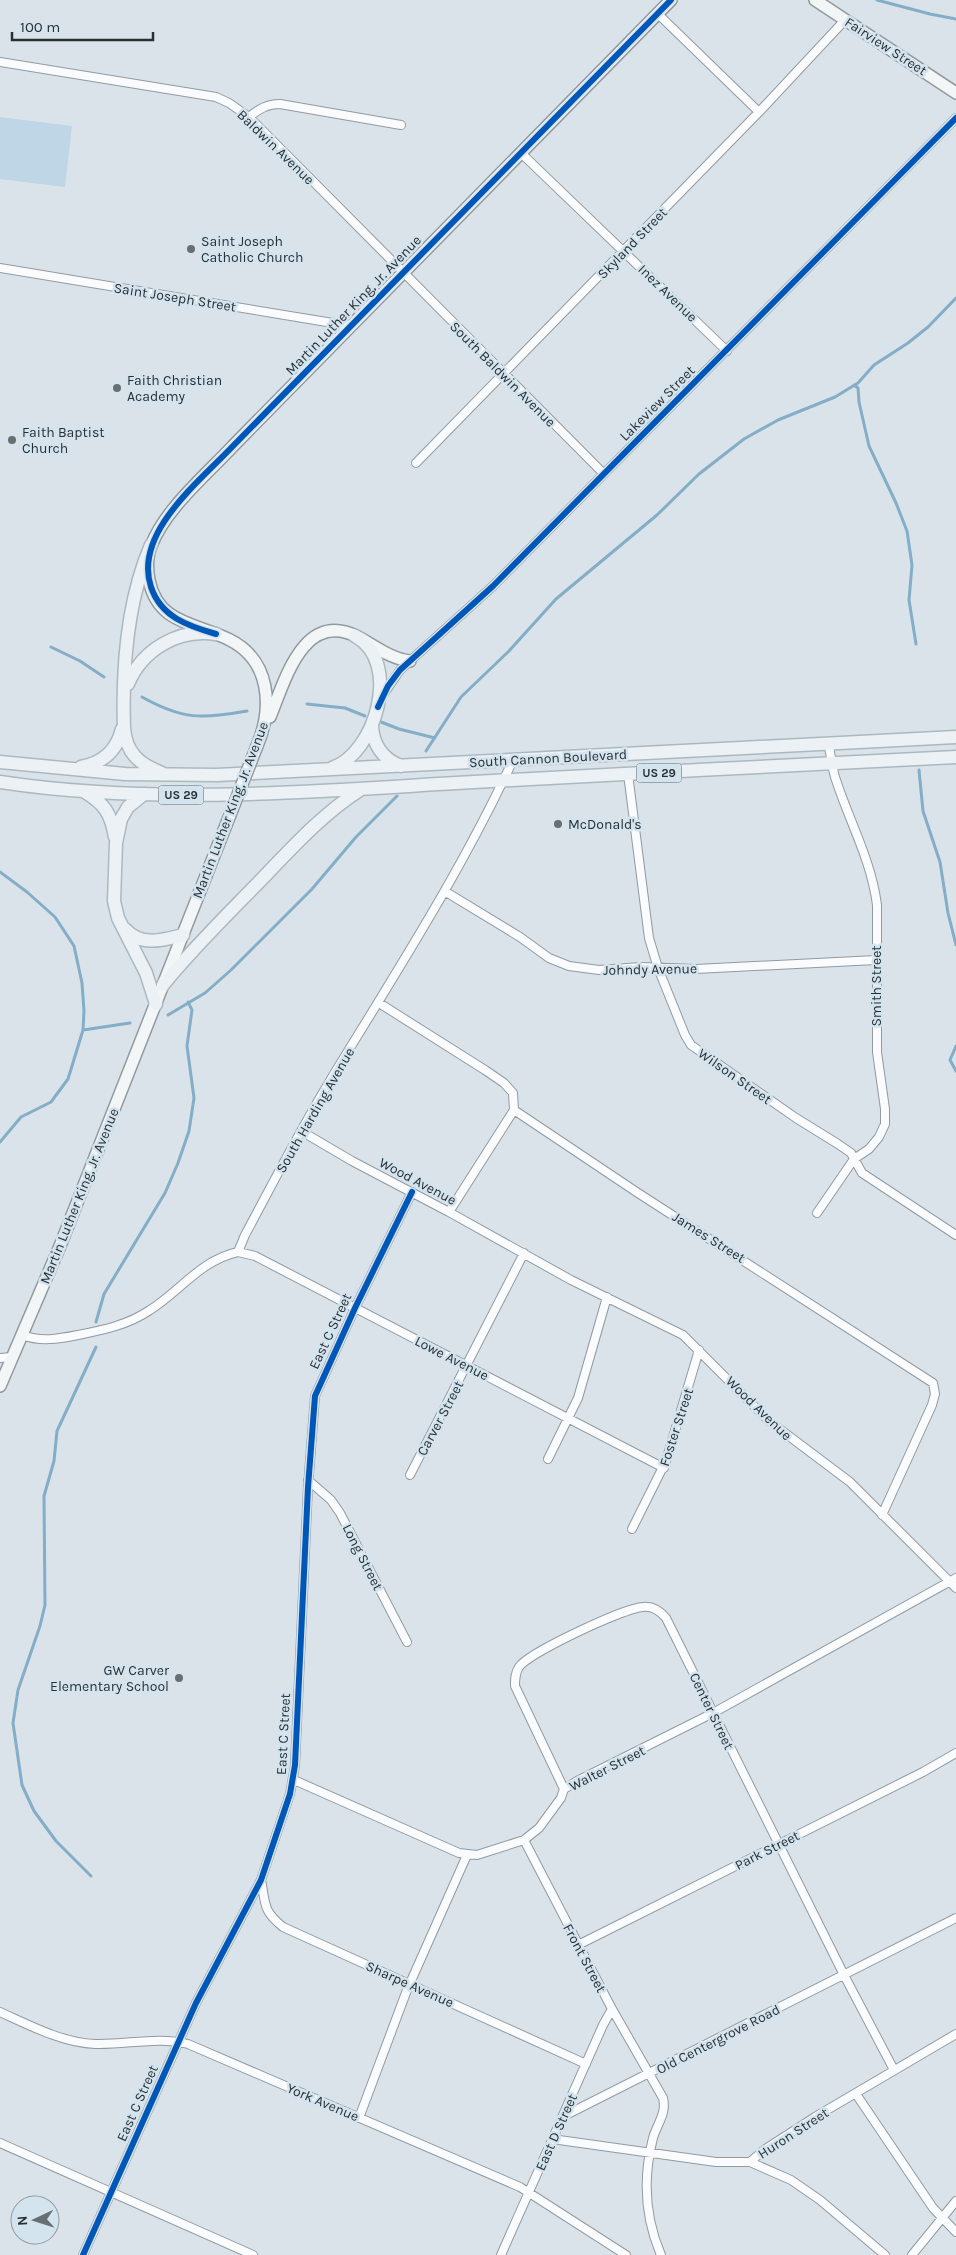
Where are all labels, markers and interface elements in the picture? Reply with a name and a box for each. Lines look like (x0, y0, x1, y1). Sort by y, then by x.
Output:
scale bar (12, 10, 154, 42)
street label: Fairview Street (842, 14, 930, 79)
text: 100 m (20, 18, 60, 36)
street label: Baldwin Avenue (233, 106, 318, 188)
street label: Skyland Street (594, 204, 671, 283)
street label: Martin Luther King, Jr. Avenue (282, 232, 425, 379)
place label: Saint Joseph Catholic Church (201, 233, 304, 266)
marker: Saint Joseph Catholic Church (185, 243, 197, 255)
street label: Inez Avenue (635, 261, 701, 326)
street label: Saint Joseph Street (113, 279, 237, 316)
street label: South Baldwin Avenue (446, 318, 559, 431)
street label: Lakeview Street (616, 362, 699, 445)
place label: Faith Christian Academy (127, 372, 222, 405)
marker: Faith Christian Academy (111, 382, 123, 394)
place label: Faith Baptist Church (22, 424, 105, 457)
marker: Faith Baptist Church (6, 434, 18, 446)
street label: Martin Luther King, Jr. Avenue (189, 719, 272, 901)
street label: South Cannon Boulevard (469, 746, 628, 771)
road number: US 29 (636, 764, 682, 782)
road number: US 29 (158, 786, 204, 804)
place label: McDonald's (568, 816, 642, 833)
marker: McDonald's (552, 818, 564, 830)
street label: Smith Street (868, 945, 885, 1027)
street label: Johndy Avenue (603, 960, 697, 979)
street label: South Harding Avenue (273, 1045, 358, 1176)
street label: Wilson Street (695, 1045, 775, 1108)
street label: Martin Luther King, Jr. Avenue (36, 1106, 123, 1287)
street label: Wood Avenue (376, 1154, 459, 1209)
street label: James Street (669, 1208, 748, 1267)
street label: East C Street (305, 1291, 355, 1372)
street label: Lowe Avenue (412, 1332, 492, 1384)
street label: Wood Avenue (722, 1373, 795, 1444)
street label: Carver Street (414, 1378, 467, 1459)
street label: Foster Street (656, 1386, 697, 1468)
street label: Long Street (339, 1521, 387, 1593)
place label: GW Carver Elementary School (50, 1662, 170, 1695)
street label: Center Street (686, 1670, 737, 1752)
marker: GW Carver Elementary School (173, 1672, 185, 1684)
street label: East C Street (273, 1693, 294, 1775)
street label: Walter Street (566, 1742, 648, 1795)
street label: Park Street (732, 1827, 802, 1874)
street label: Front Street (559, 1921, 610, 1996)
street label: Sharpe Avenue (363, 1957, 456, 2011)
street label: Old Centergrove Road (654, 2001, 783, 2078)
street label: East C Street (113, 2062, 162, 2144)
street label: York Avenue (284, 2080, 361, 2125)
street label: East D Street (532, 2091, 581, 2173)
street label: Huron Street (755, 2104, 832, 2163)
north arrow (10, 2195, 60, 2245)
text: N (14, 2215, 31, 2226)

